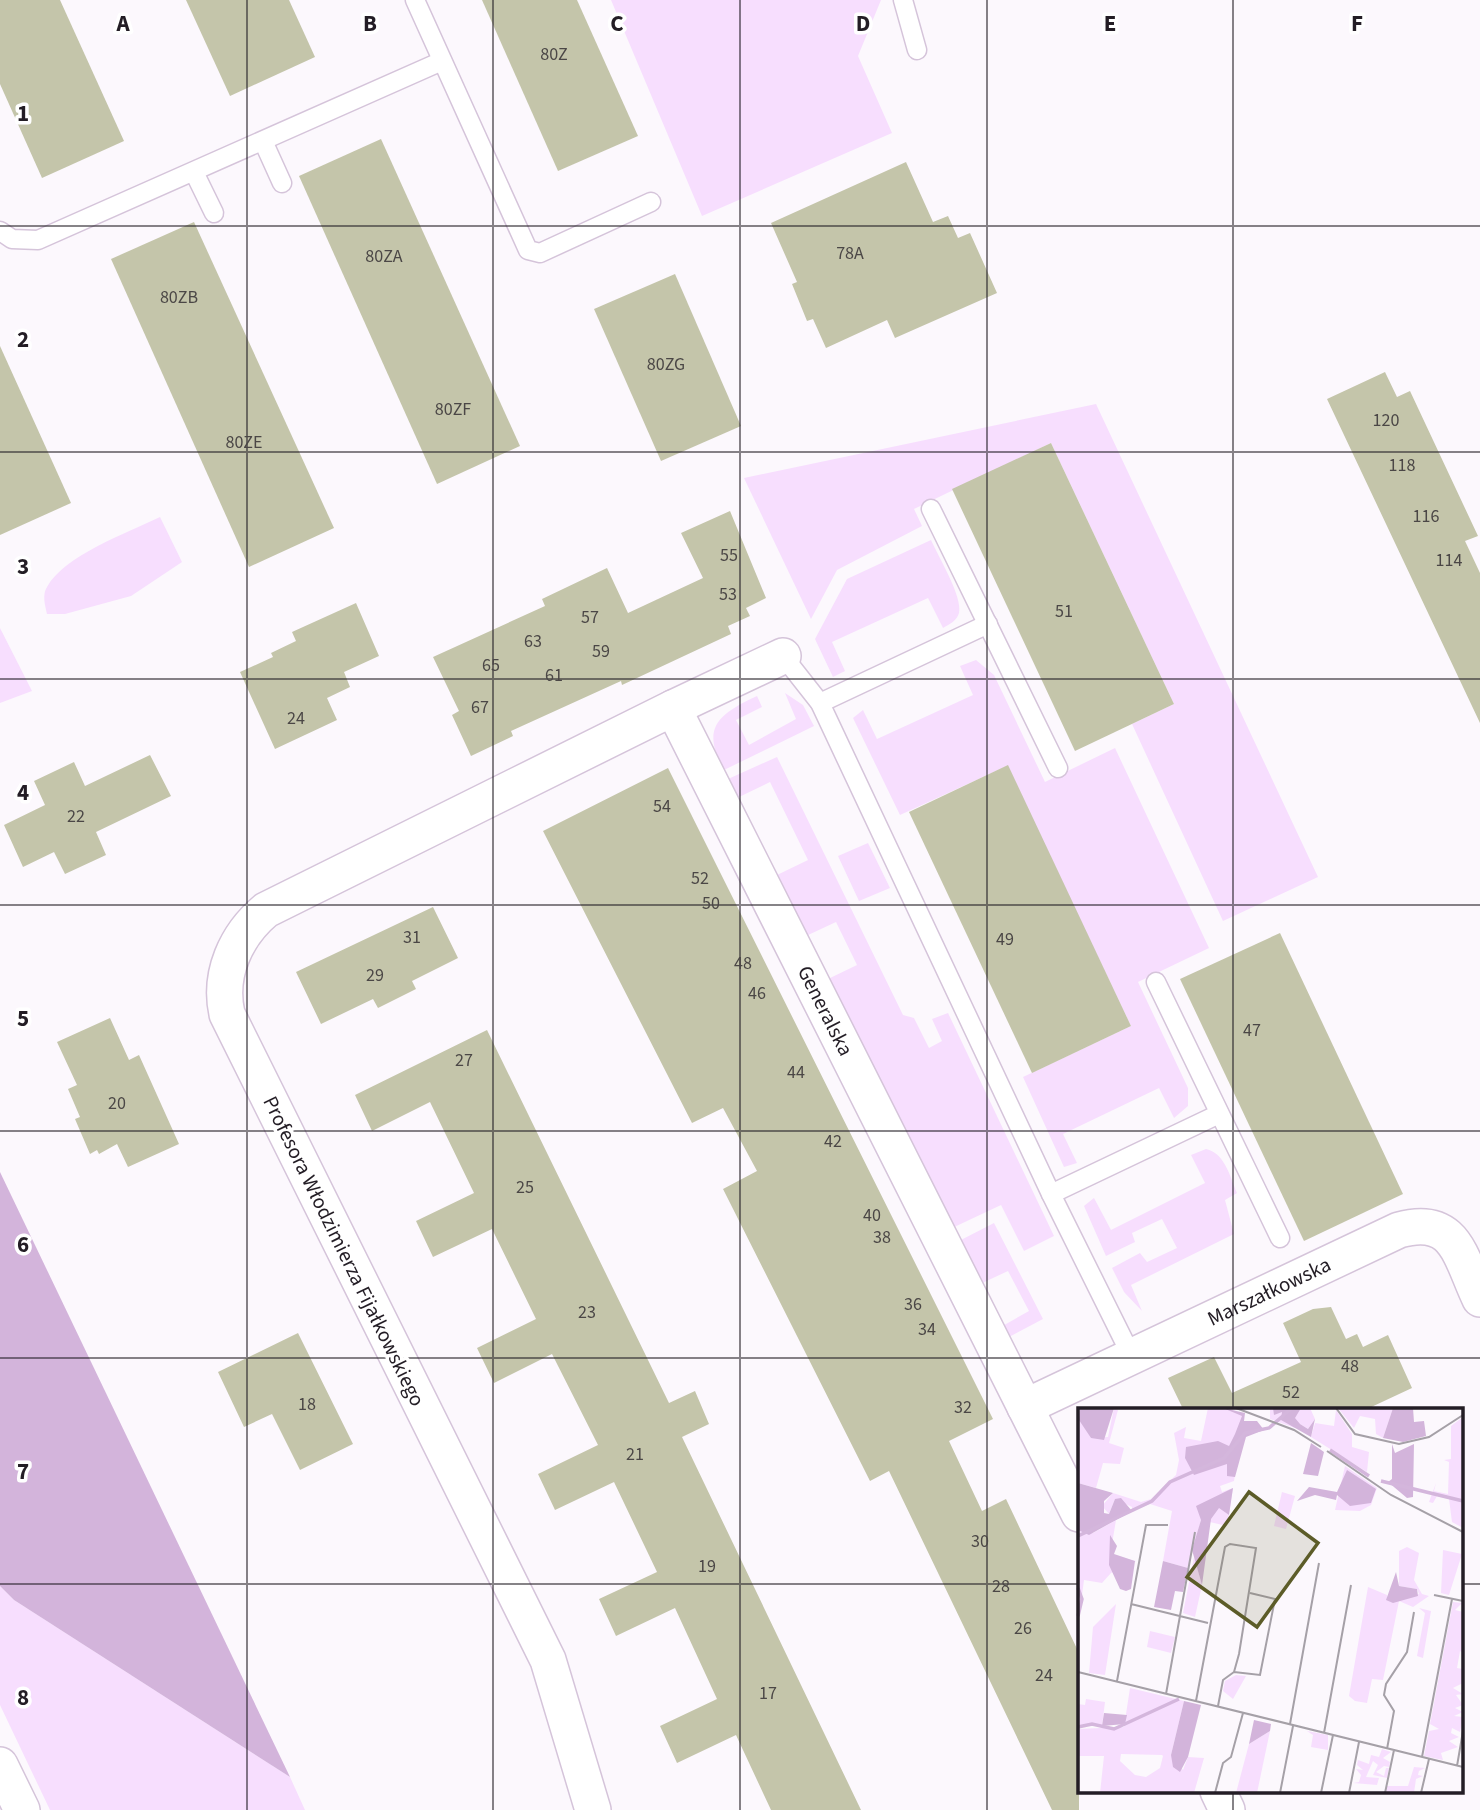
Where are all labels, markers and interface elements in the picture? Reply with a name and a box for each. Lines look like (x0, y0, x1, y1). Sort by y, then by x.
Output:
text: A (115, 7, 130, 40)
text: B (363, 7, 377, 40)
text: C (610, 7, 624, 40)
text: D (856, 7, 870, 40)
text: E (1104, 7, 1116, 40)
text: F (1351, 7, 1363, 40)
house number: 80Z (540, 42, 568, 67)
text: 1 (17, 97, 29, 130)
house number: 78A (836, 241, 864, 266)
house number: 80ZA (365, 244, 403, 269)
house number: 80ZB (160, 285, 198, 310)
text: 2 (17, 323, 29, 356)
house number: 80ZG (647, 352, 685, 377)
house number: 80ZF (435, 397, 471, 422)
house number: 120 (1373, 408, 1399, 433)
house number: 80ZE (225, 430, 263, 455)
house number: 118 (1389, 453, 1415, 478)
house number: 116 (1413, 504, 1439, 529)
house number: 55 (720, 543, 738, 568)
house number: 114 (1436, 548, 1462, 573)
text: 3 (17, 550, 29, 583)
house number: 53 (719, 582, 737, 607)
house number: 51 (1055, 599, 1073, 624)
house number: 57 (581, 605, 599, 630)
house number: 63 (524, 629, 542, 654)
house number: 59 (592, 639, 610, 664)
house number: 65 (482, 653, 500, 678)
house number: 61 (545, 663, 563, 688)
house number: 67 (471, 695, 489, 720)
house number: 24 (287, 706, 305, 731)
text: 4 (17, 776, 29, 809)
house number: 54 (653, 794, 671, 819)
house number: 22 (67, 804, 85, 829)
house number: 52 (691, 866, 709, 891)
house number: 50 (702, 891, 720, 916)
house number: 31 (403, 925, 421, 950)
house number: 49 (996, 927, 1014, 952)
house number: 48 (734, 951, 752, 976)
street label: Generalska (790, 960, 861, 1061)
house number: 29 (366, 963, 384, 988)
house number: 46 (748, 981, 766, 1006)
text: 5 (17, 1002, 29, 1035)
house number: 47 (1243, 1018, 1261, 1043)
house number: 27 (455, 1048, 473, 1073)
house number: 44 (787, 1060, 805, 1085)
house number: 20 (108, 1091, 126, 1116)
street label: Profesora Włodzimierza Fijałkowskiego (256, 1091, 432, 1411)
house number: 42 (824, 1129, 842, 1154)
house number: 25 (516, 1175, 534, 1200)
house number: 40 (863, 1203, 881, 1228)
house number: 38 (873, 1225, 891, 1250)
text: 6 (17, 1228, 29, 1261)
street label: Marszałkowska (1202, 1249, 1336, 1334)
house number: 36 (904, 1292, 922, 1317)
house number: 23 (578, 1300, 596, 1325)
house number: 34 (918, 1317, 936, 1342)
house number: 48 (1341, 1354, 1359, 1379)
house number: 52 (1282, 1380, 1300, 1405)
house number: 18 (298, 1392, 316, 1417)
house number: 32 (954, 1395, 972, 1420)
inset map (1078, 1408, 1462, 1792)
house number: 21 (626, 1442, 644, 1467)
text: 7 (17, 1455, 29, 1488)
house number: 30 (971, 1529, 989, 1554)
house number: 19 (698, 1554, 716, 1579)
house number: 28 (992, 1574, 1010, 1599)
house number: 26 (1014, 1616, 1032, 1641)
house number: 24 (1035, 1663, 1053, 1688)
text: 8 (17, 1681, 29, 1714)
house number: 17 (759, 1681, 777, 1706)

